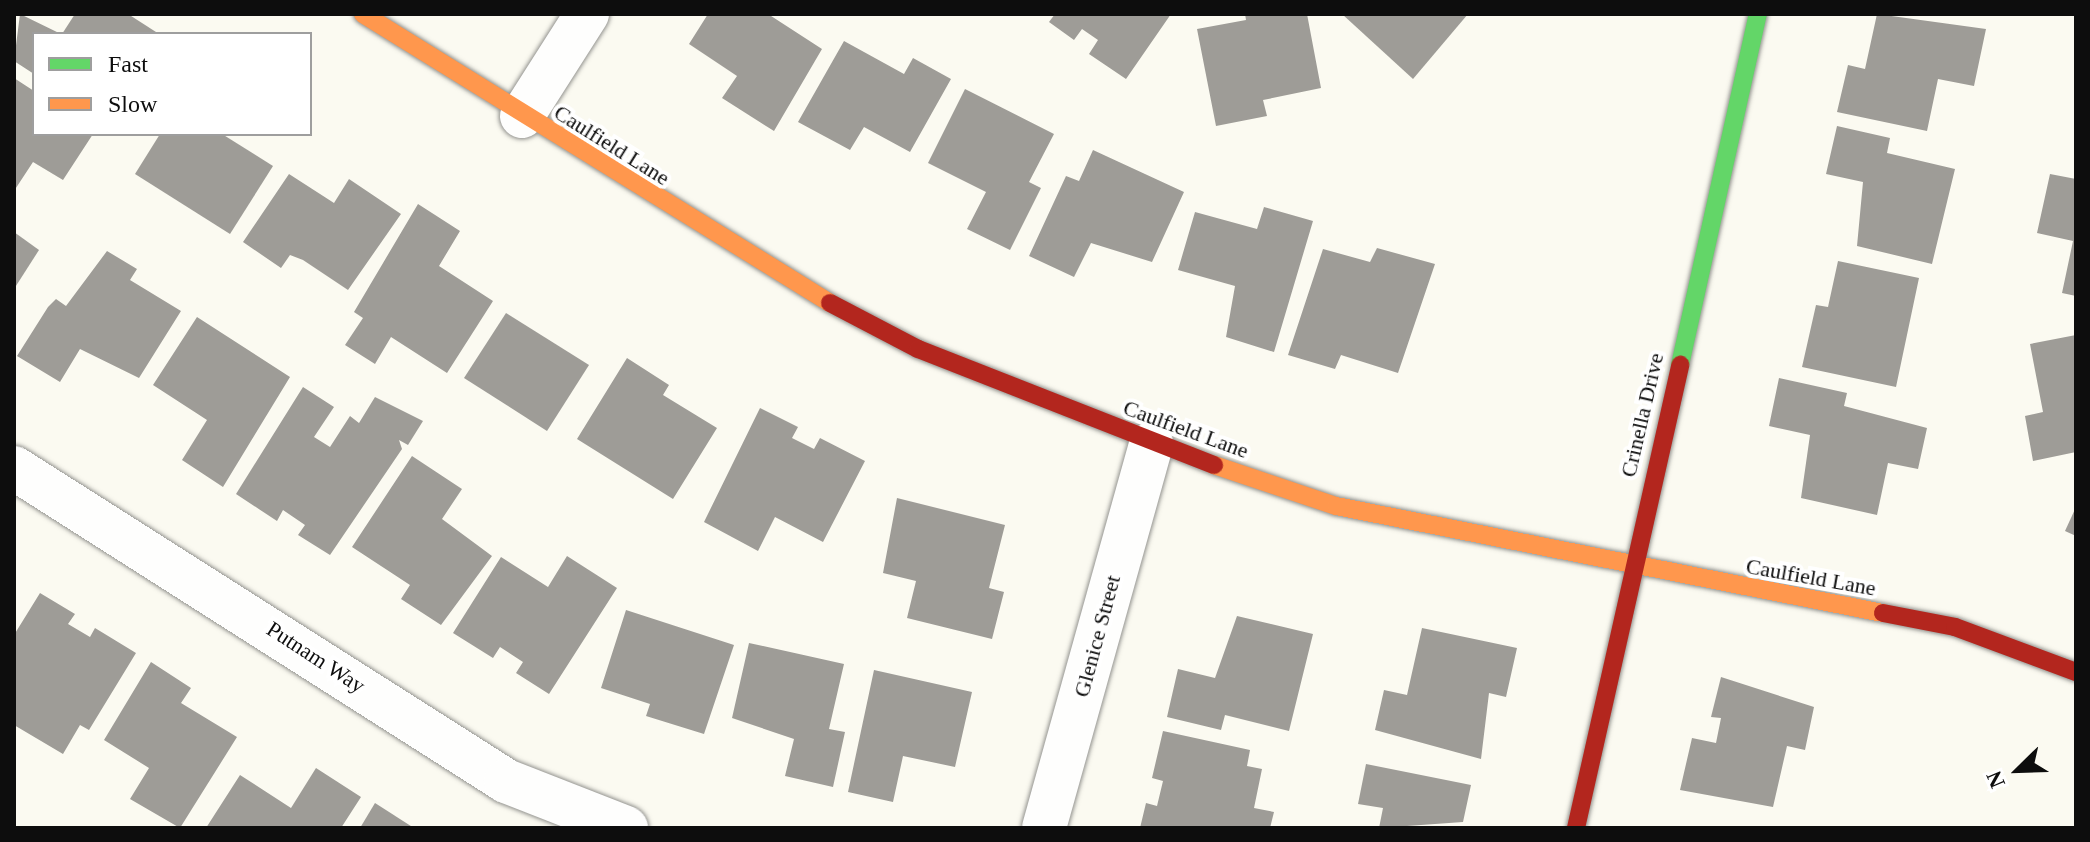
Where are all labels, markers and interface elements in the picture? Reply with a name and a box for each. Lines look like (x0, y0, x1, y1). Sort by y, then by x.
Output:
legend (32, 32, 312, 136)
text: Fast (108, 51, 148, 77)
text: Slow (108, 91, 157, 117)
street label: Caulfield Lane (549, 99, 675, 191)
street label: Crinella Drive (1615, 350, 1669, 480)
street label: Caulfield Lane (1120, 394, 1252, 464)
street label: Caulfield Lane (1744, 553, 1878, 601)
street label: Glenice Street (1068, 572, 1126, 700)
street label: Putnam Way (262, 615, 370, 699)
north arrow (1978, 730, 2058, 810)
text: N (1981, 767, 2010, 792)

